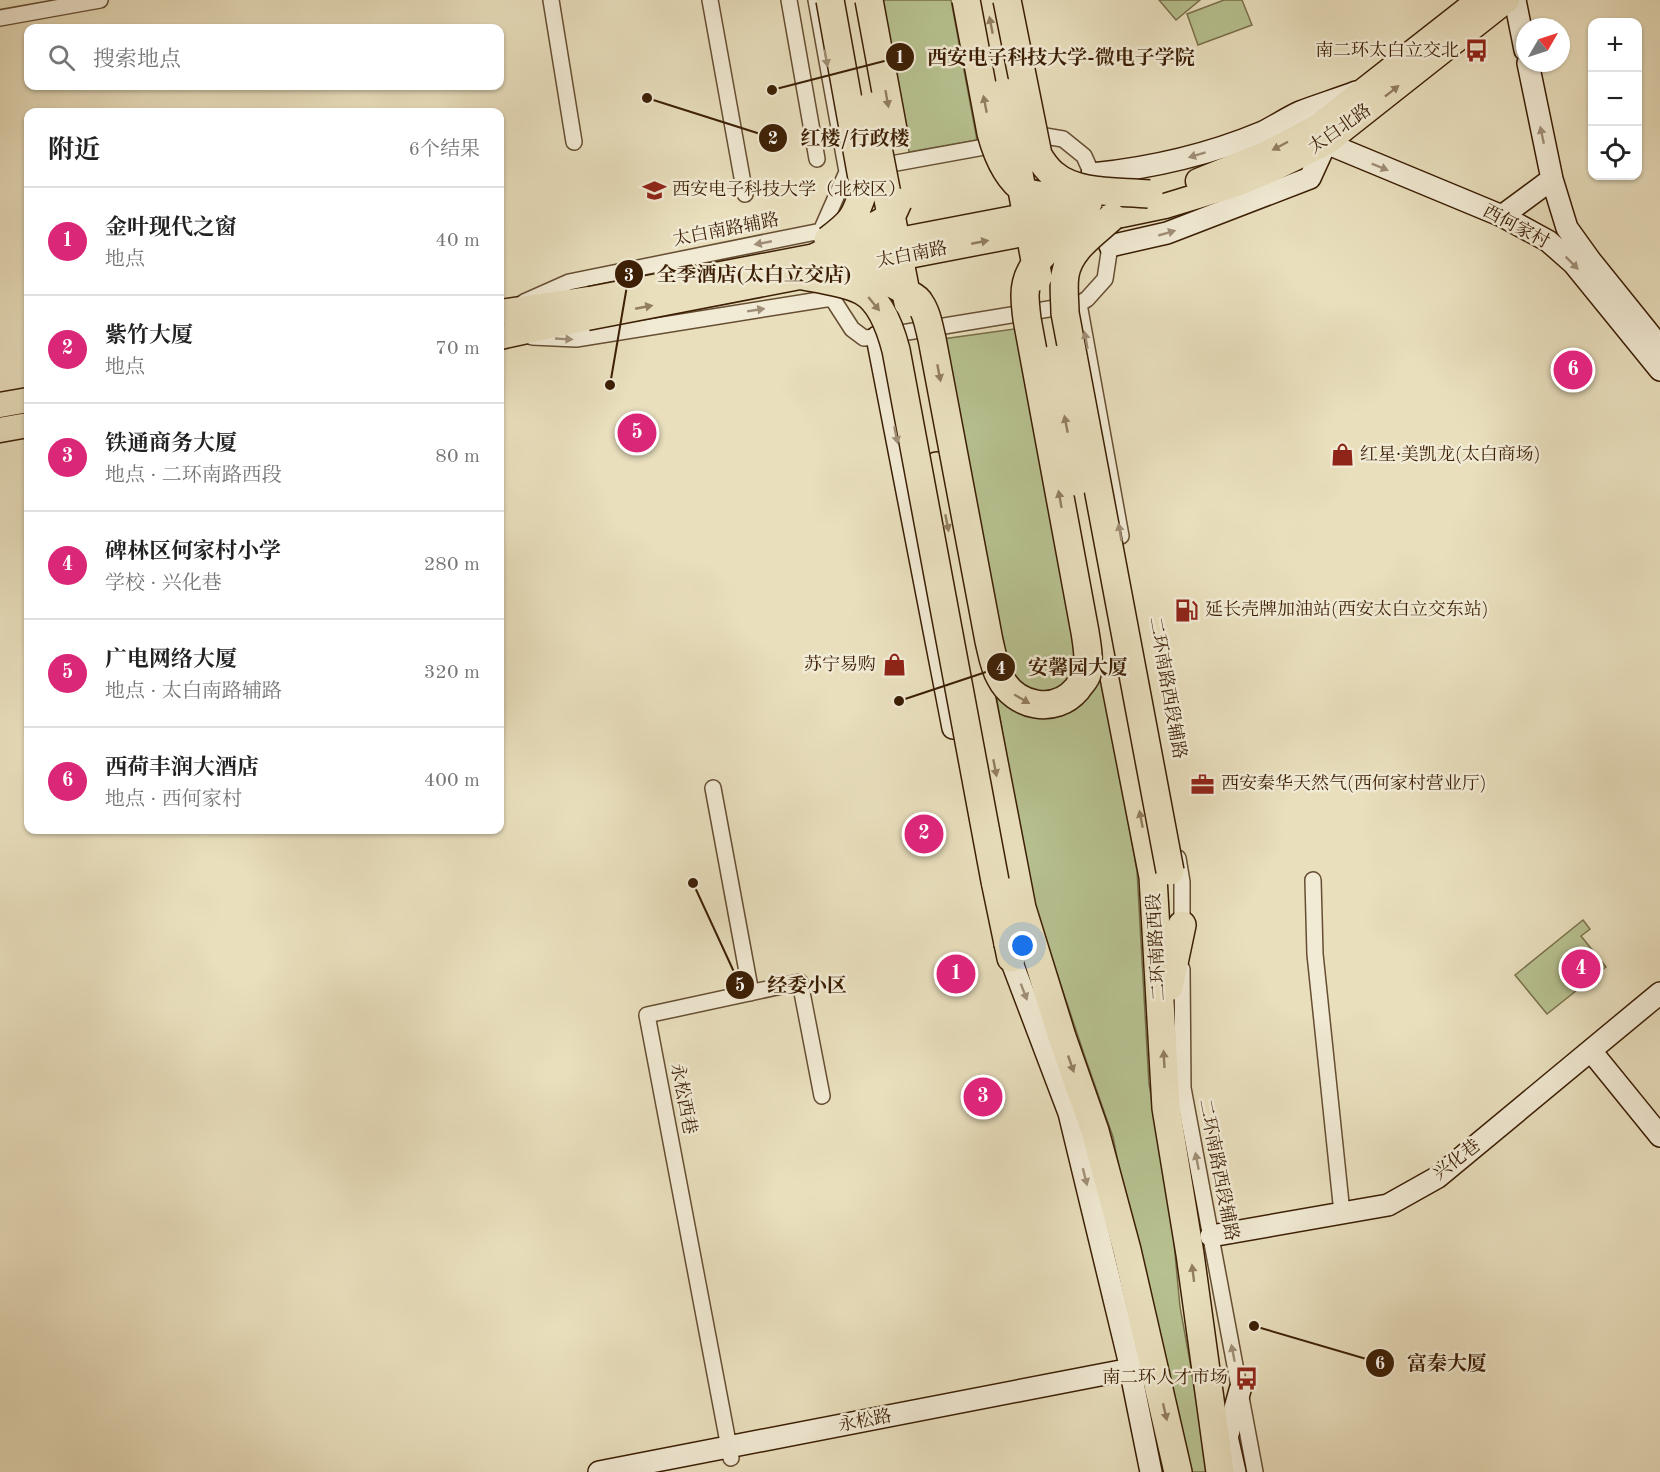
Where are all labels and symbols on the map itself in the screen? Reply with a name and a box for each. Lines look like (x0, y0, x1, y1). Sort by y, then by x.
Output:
one-way arrow (986, 16, 995, 35)
north arrow (1516, 18, 1570, 72)
callout: 西安电子科技大学-微电子学院 (885, 38, 1206, 76)
bus stop icon: 南二环太白立交北 (1464, 38, 1490, 64)
place label: 南二环太白立交北 (1315, 40, 1459, 60)
text: 西安电子科技大学-微电子学院 (927, 46, 1195, 69)
one-way arrow (822, 48, 831, 67)
text: 1 (895, 49, 905, 67)
one-way arrow (1384, 85, 1400, 98)
one-way arrow (883, 90, 892, 109)
one-way arrow (980, 95, 989, 114)
street label: 太白北路 (1304, 99, 1375, 157)
callout: 红楼/行政楼 (758, 119, 921, 157)
one-way arrow (1537, 126, 1547, 144)
text: 红楼/行政楼 (801, 127, 910, 150)
text: 2 (768, 130, 778, 148)
one-way arrow (1271, 141, 1288, 151)
one-way arrow (1188, 151, 1206, 160)
one-way arrow (1371, 163, 1389, 172)
school or university icon: 西安电子科技大学（北校区） (641, 177, 667, 203)
place label: 西安电子科技大学（北校区） (672, 179, 906, 199)
street label: 西何家村 (1480, 200, 1553, 252)
street label: 太白南路辅路 (671, 209, 781, 249)
one-way arrow (1158, 228, 1176, 237)
street label: 太白南路 (875, 237, 949, 271)
one-way arrow (971, 237, 990, 246)
one-way arrow (754, 239, 773, 248)
callout: 全季酒店(太白立交店) (614, 255, 863, 293)
one-way arrow (1564, 255, 1578, 269)
text: 全季酒店(太白立交店) (657, 263, 851, 286)
text: 3 (624, 267, 634, 285)
one-way arrow (868, 296, 881, 312)
one-way arrow (635, 302, 654, 311)
one-way arrow (747, 305, 766, 314)
one-way arrow (1081, 330, 1090, 349)
one-way arrow (554, 334, 573, 343)
pin: 6 (1554, 348, 1592, 392)
one-way arrow (935, 364, 944, 383)
pin: 5 (618, 410, 656, 456)
one-way arrow (1061, 414, 1070, 433)
one-way arrow (892, 426, 901, 445)
shop icon: 红星·美凯龙(太白商场) (1329, 442, 1355, 468)
place label: 红星·美凯龙(太白商场) (1360, 444, 1540, 464)
one-way arrow (1055, 489, 1064, 508)
one-way arrow (943, 514, 952, 533)
one-way arrow (1115, 522, 1124, 541)
fuel station icon: 延长壳牌加油站(西安太白立交东站) (1174, 597, 1200, 623)
place label: 延长壳牌加油站(西安太白立交东站) (1205, 599, 1488, 619)
street label: 二环南路西段辅路 (1146, 615, 1190, 760)
callout: 安馨园大厦 (986, 648, 1140, 686)
shop icon: 苏宁易购 (881, 652, 907, 678)
place label: 苏宁易购 (804, 654, 876, 674)
text: 安馨园大厦 (1028, 656, 1128, 679)
text: 4 (996, 660, 1006, 678)
one-way arrow (1014, 694, 1031, 704)
one-way arrow (991, 758, 1000, 777)
office icon: 西安秦华天然气(西何家村营业厅) (1190, 771, 1216, 797)
place label: 西安秦华天然气(西何家村营业厅) (1221, 773, 1486, 793)
one-way arrow (1136, 810, 1145, 829)
pin: 2 (904, 812, 944, 856)
street label: 二环南路西段 (1143, 893, 1169, 1002)
your location (1008, 931, 1037, 960)
pin: 4 (1562, 946, 1600, 992)
pin: 1 (936, 952, 976, 996)
callout: 经委小区 (725, 966, 859, 1004)
text: 经委小区 (767, 975, 847, 997)
text: 5 (735, 977, 745, 995)
one-way arrow (1019, 984, 1029, 1002)
one-way arrow (1159, 1050, 1168, 1069)
one-way arrow (1067, 1055, 1077, 1073)
street label: 永松西巷 (667, 1062, 701, 1136)
pin: 3 (964, 1074, 1002, 1120)
street label: 二环南路西段辅路 (1195, 1097, 1243, 1242)
street label: 兴化巷 (1429, 1135, 1484, 1184)
one-way arrow (1192, 1151, 1201, 1170)
one-way arrow (1080, 1168, 1090, 1186)
one-way arrow (1188, 1263, 1197, 1282)
one-way arrow (1228, 1343, 1237, 1362)
callout: 富秦大厦 (1365, 1344, 1499, 1382)
text: 富秦大厦 (1407, 1352, 1487, 1375)
text: 6 (1375, 1355, 1385, 1373)
bus stop icon: 南二环人才市场 (1233, 1365, 1259, 1391)
place label: 南二环人才市场 (1102, 1367, 1228, 1387)
one-way arrow (1160, 1403, 1170, 1421)
street label: 永松路 (836, 1405, 893, 1435)

